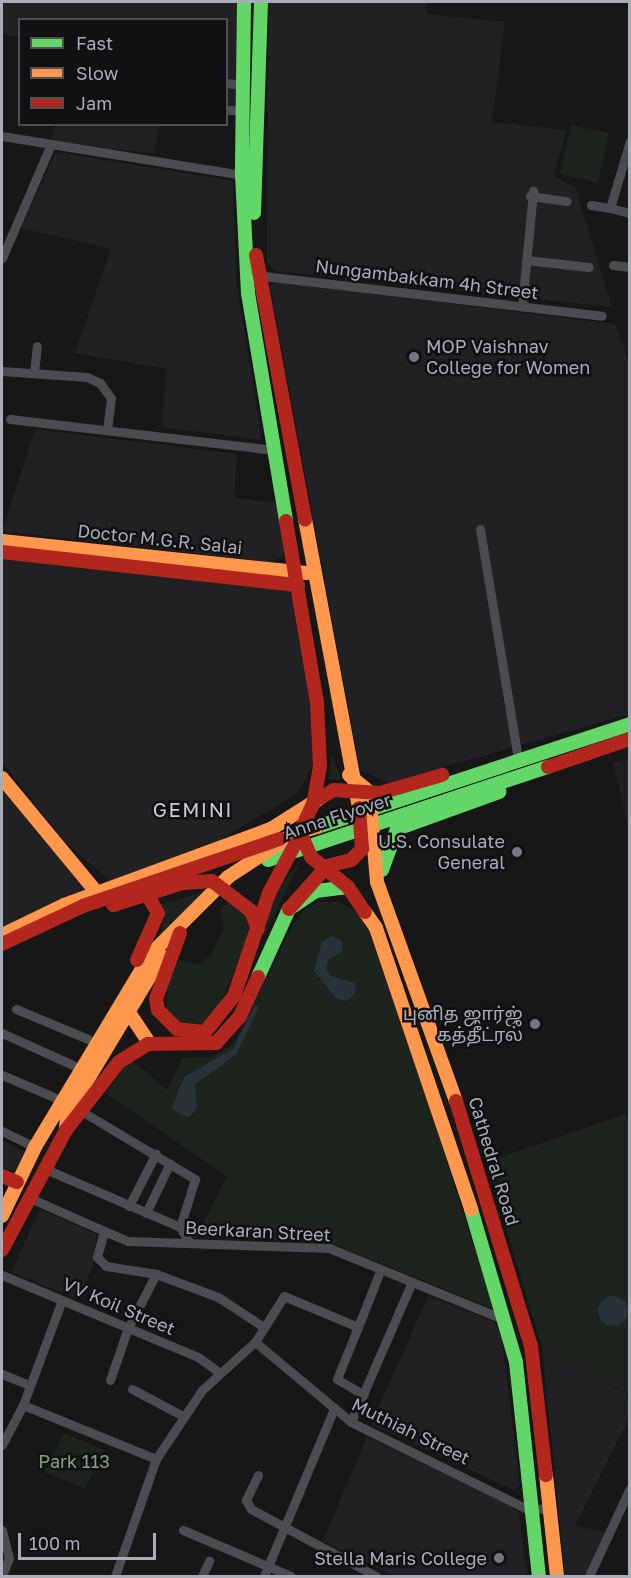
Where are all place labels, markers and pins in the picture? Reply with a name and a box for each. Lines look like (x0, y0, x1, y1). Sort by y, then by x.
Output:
place label: MOP Vaishnav College for Women (426, 336, 590, 378)
marker: MOP Vaishnav College for Women (407, 350, 421, 364)
place label: U.S. Consulate General (378, 831, 505, 874)
marker: U.S. Consulate General (510, 845, 524, 859)
place label: புனித ஜார்ஜ் கத்தீட்ரல் (403, 1003, 523, 1046)
marker: புனித ஜார்ஜ் கத்தீட்ரல் (528, 1017, 542, 1031)
place label: Stella Maris College (314, 1547, 487, 1569)
marker: Stella Maris College (492, 1551, 506, 1565)

